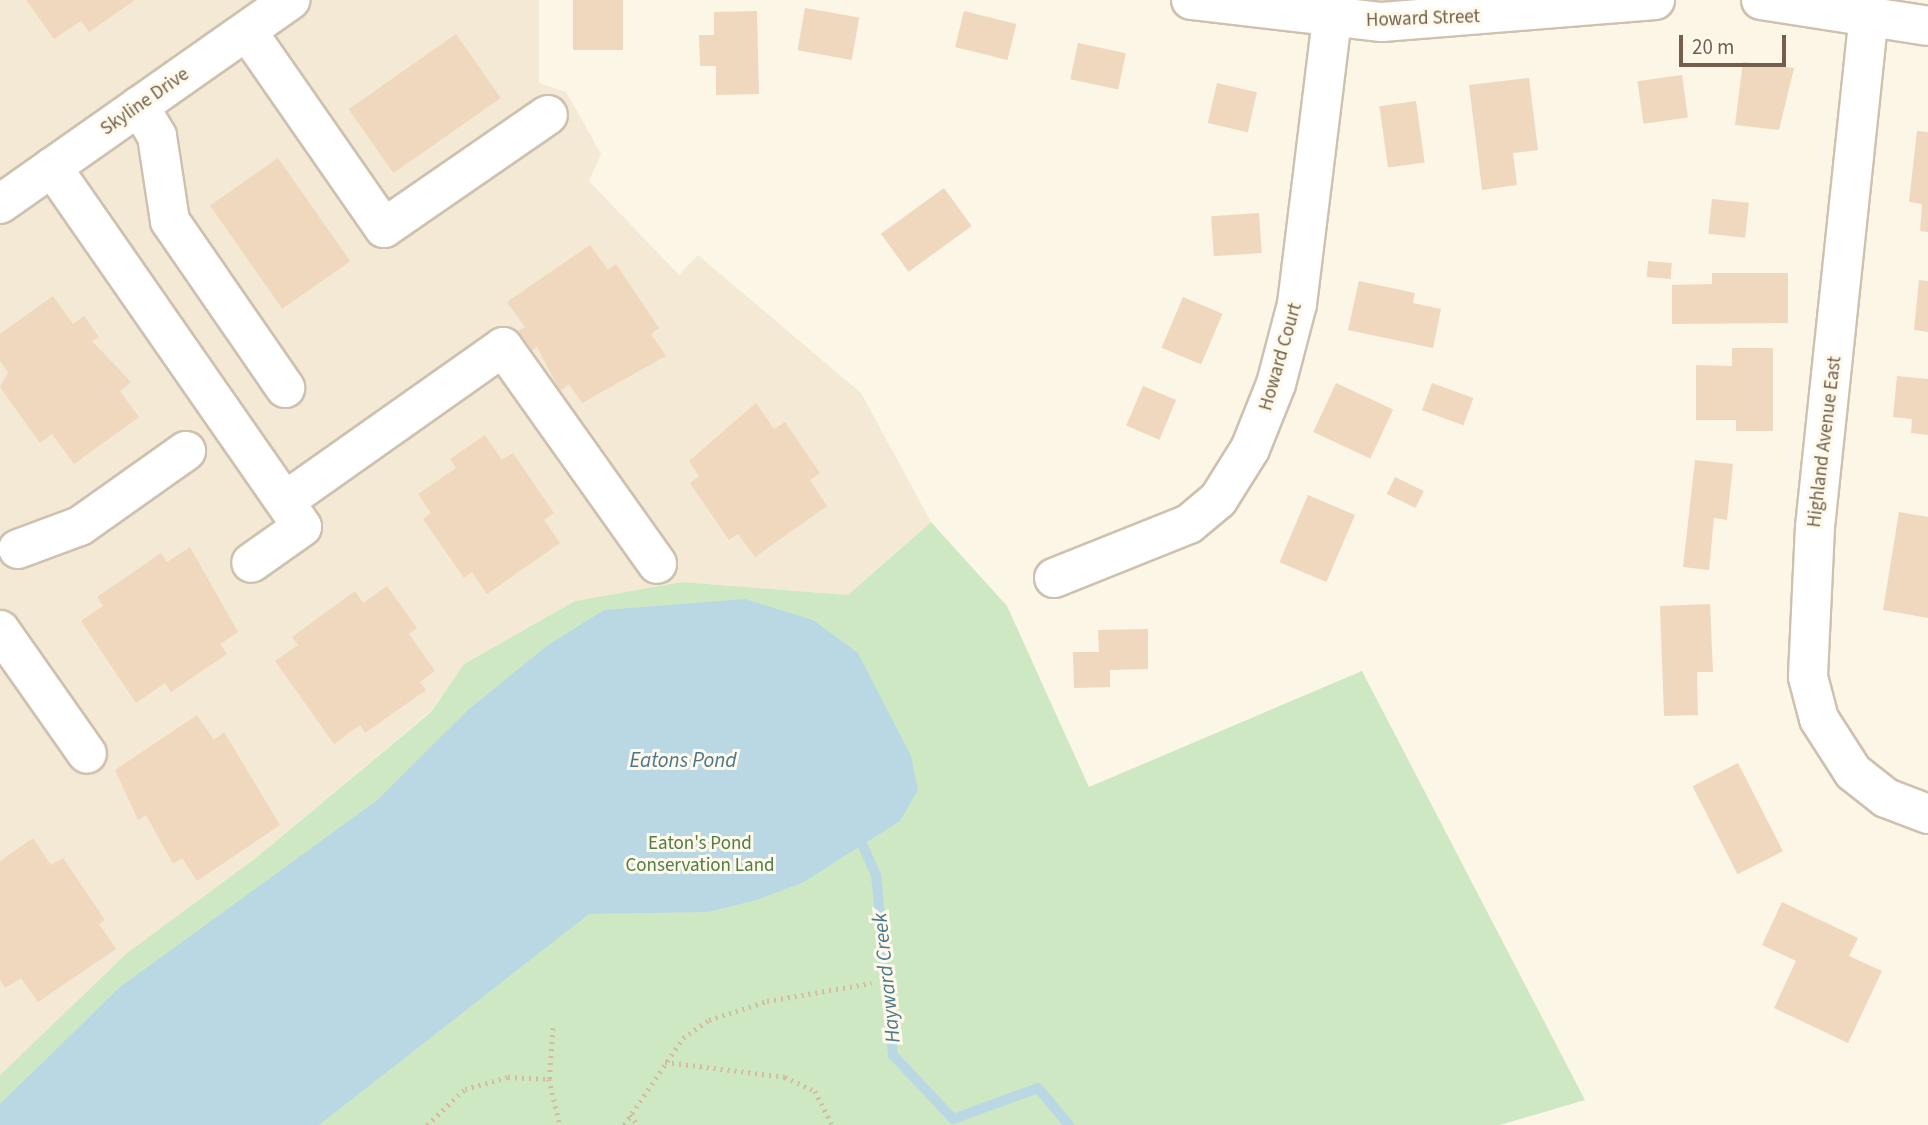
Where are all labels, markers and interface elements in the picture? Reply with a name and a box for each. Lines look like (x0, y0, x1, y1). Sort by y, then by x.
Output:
street label: Howard Street (1366, 6, 1480, 32)
scale bar (1683, 21, 1790, 65)
text: 20 m (1692, 32, 1734, 62)
street label: Skyline Drive (96, 63, 194, 141)
street label: Howard Court (1255, 301, 1307, 413)
street label: Highland Avenue East (1803, 355, 1847, 529)
water label: Eatons Pond (629, 747, 737, 773)
park label: Eaton's Pond Conservation Land (625, 833, 775, 877)
water label: Hayward Creek (867, 912, 905, 1044)

